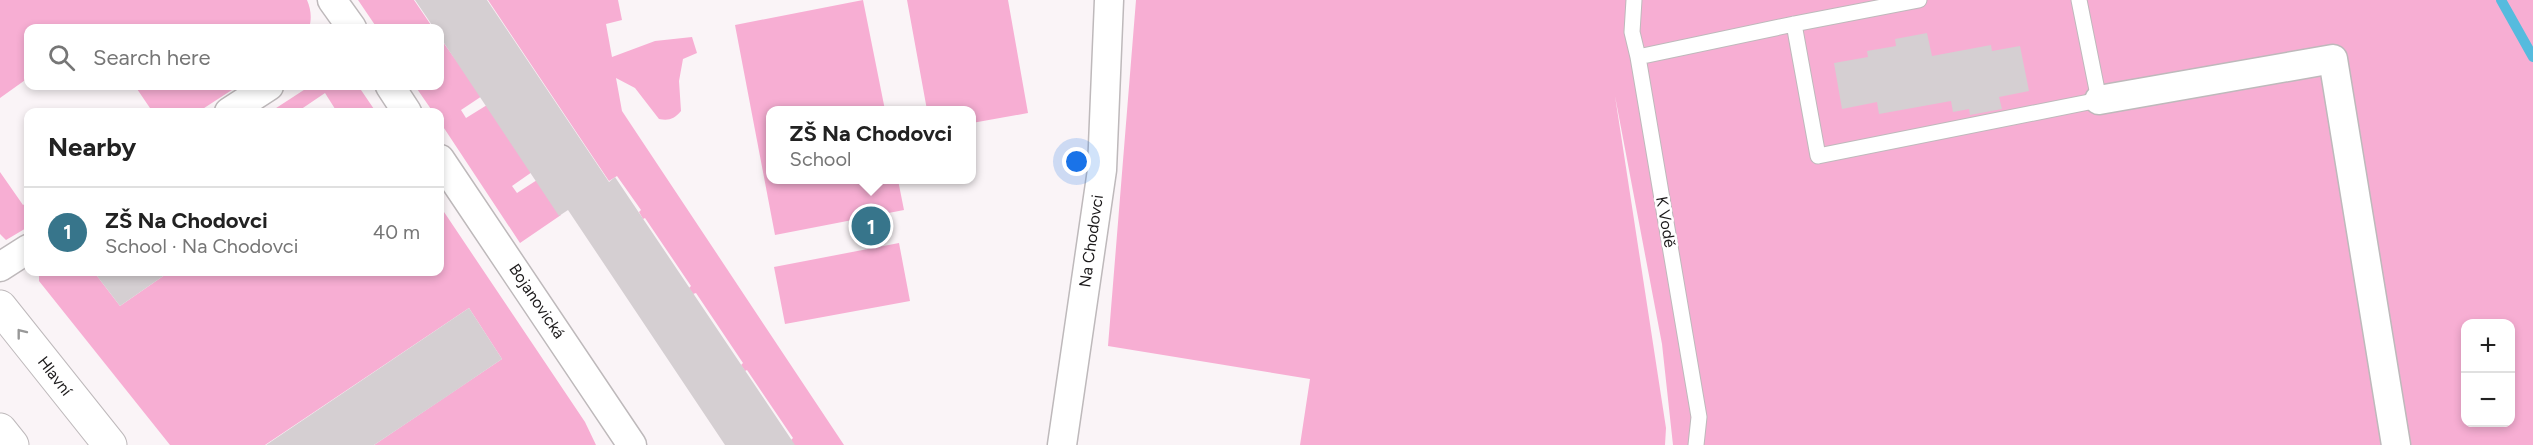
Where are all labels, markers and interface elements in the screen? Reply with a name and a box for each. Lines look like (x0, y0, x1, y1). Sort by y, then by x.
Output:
search box (24, 24, 444, 90)
icon: search (45, 41, 78, 74)
text: Search here (93, 44, 211, 71)
popup (766, 106, 976, 184)
text: ZŠ Na Chodovci (790, 120, 952, 147)
text: Nearby (48, 131, 136, 163)
text: School (790, 147, 851, 171)
your location (1062, 147, 1091, 176)
street label: Na Chodovci (1075, 194, 1107, 288)
street label: K Vodě (1652, 195, 1680, 249)
pin: 1 (852, 204, 890, 248)
text: ZŠ Na Chodovci (105, 207, 268, 234)
text: 1 (63, 220, 72, 244)
text: 40 m (373, 220, 420, 244)
text: School · Na Chodovci (105, 234, 298, 258)
street label: Bojanovická (505, 260, 569, 342)
map controls (2461, 319, 2515, 427)
button: + (2461, 319, 2515, 373)
one-way arrow (18, 329, 29, 340)
street label: Hlavní (34, 353, 77, 400)
button: − (2461, 373, 2515, 427)

